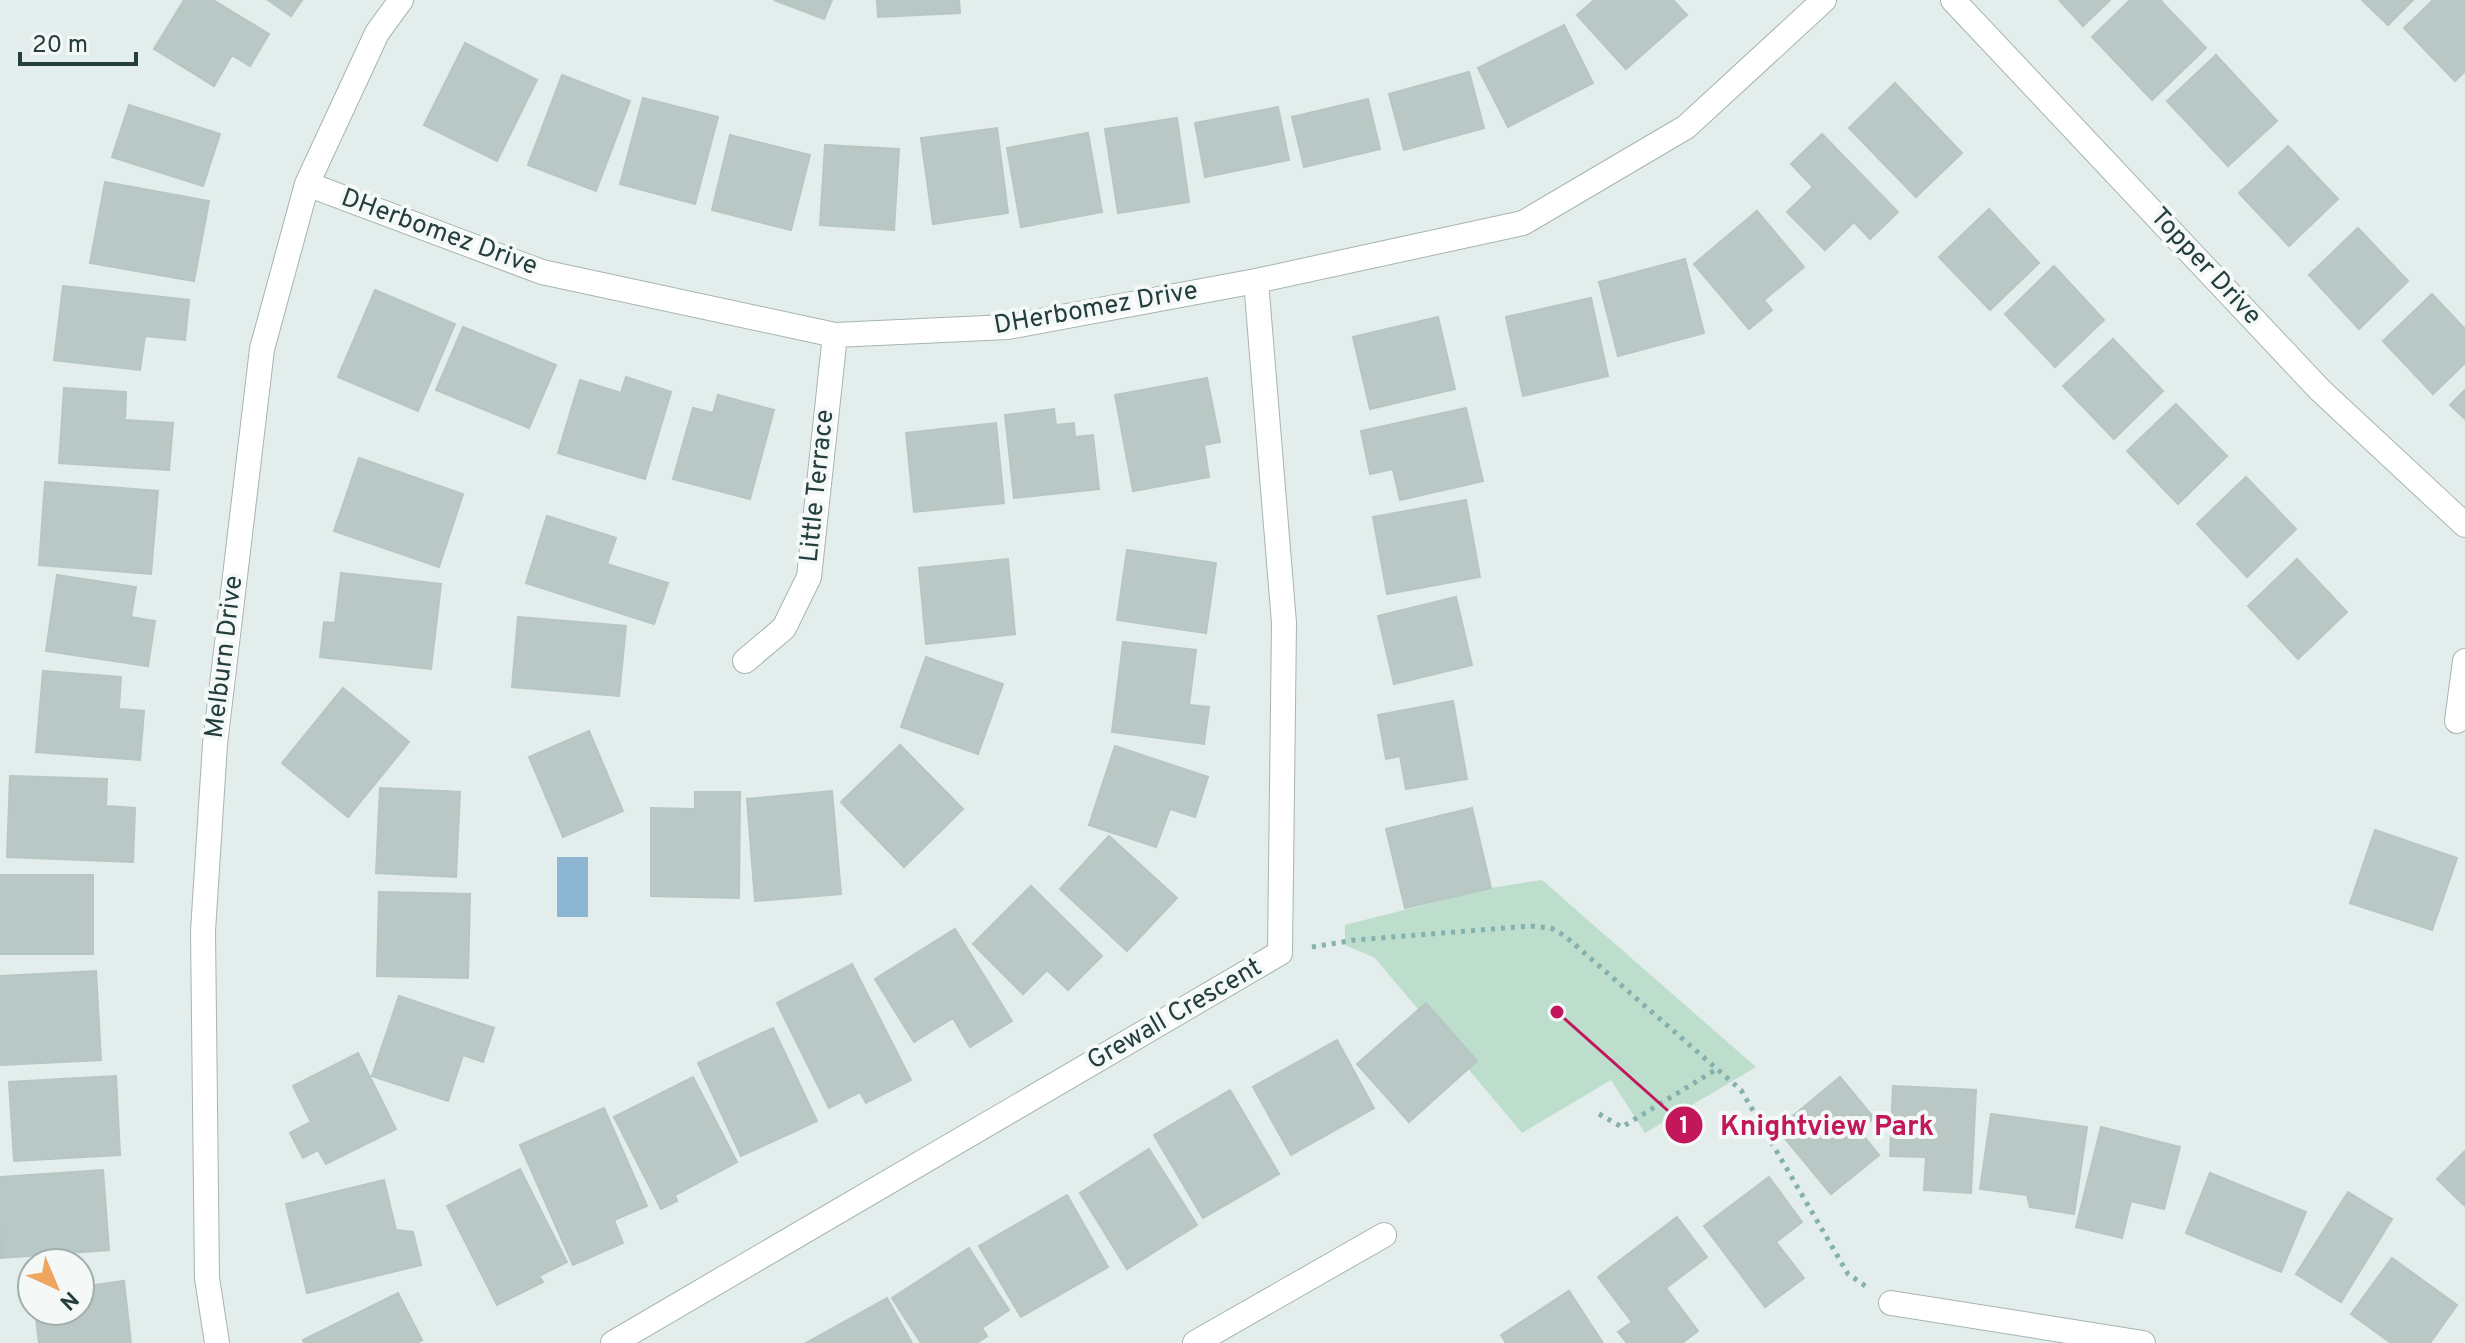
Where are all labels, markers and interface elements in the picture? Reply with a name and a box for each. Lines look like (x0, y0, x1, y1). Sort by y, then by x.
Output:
scale bar (20, 16, 136, 66)
text: 20 m (32, 31, 88, 61)
street label: DHerbomez Drive (336, 182, 542, 284)
street label: Topper Drive (2142, 201, 2268, 333)
street label: DHerbomez Drive (991, 275, 1201, 343)
street label: Little Terrace (794, 408, 842, 564)
street label: Melburn Drive (199, 574, 251, 740)
street label: Grewall Crescent (1082, 952, 1268, 1078)
callout: Knightview Park (1664, 1099, 1950, 1151)
text: Knightview Park (1720, 1110, 1934, 1146)
text: 1 (1679, 1112, 1689, 1142)
north arrow (16, 1247, 96, 1327)
text: N (53, 1284, 83, 1315)

